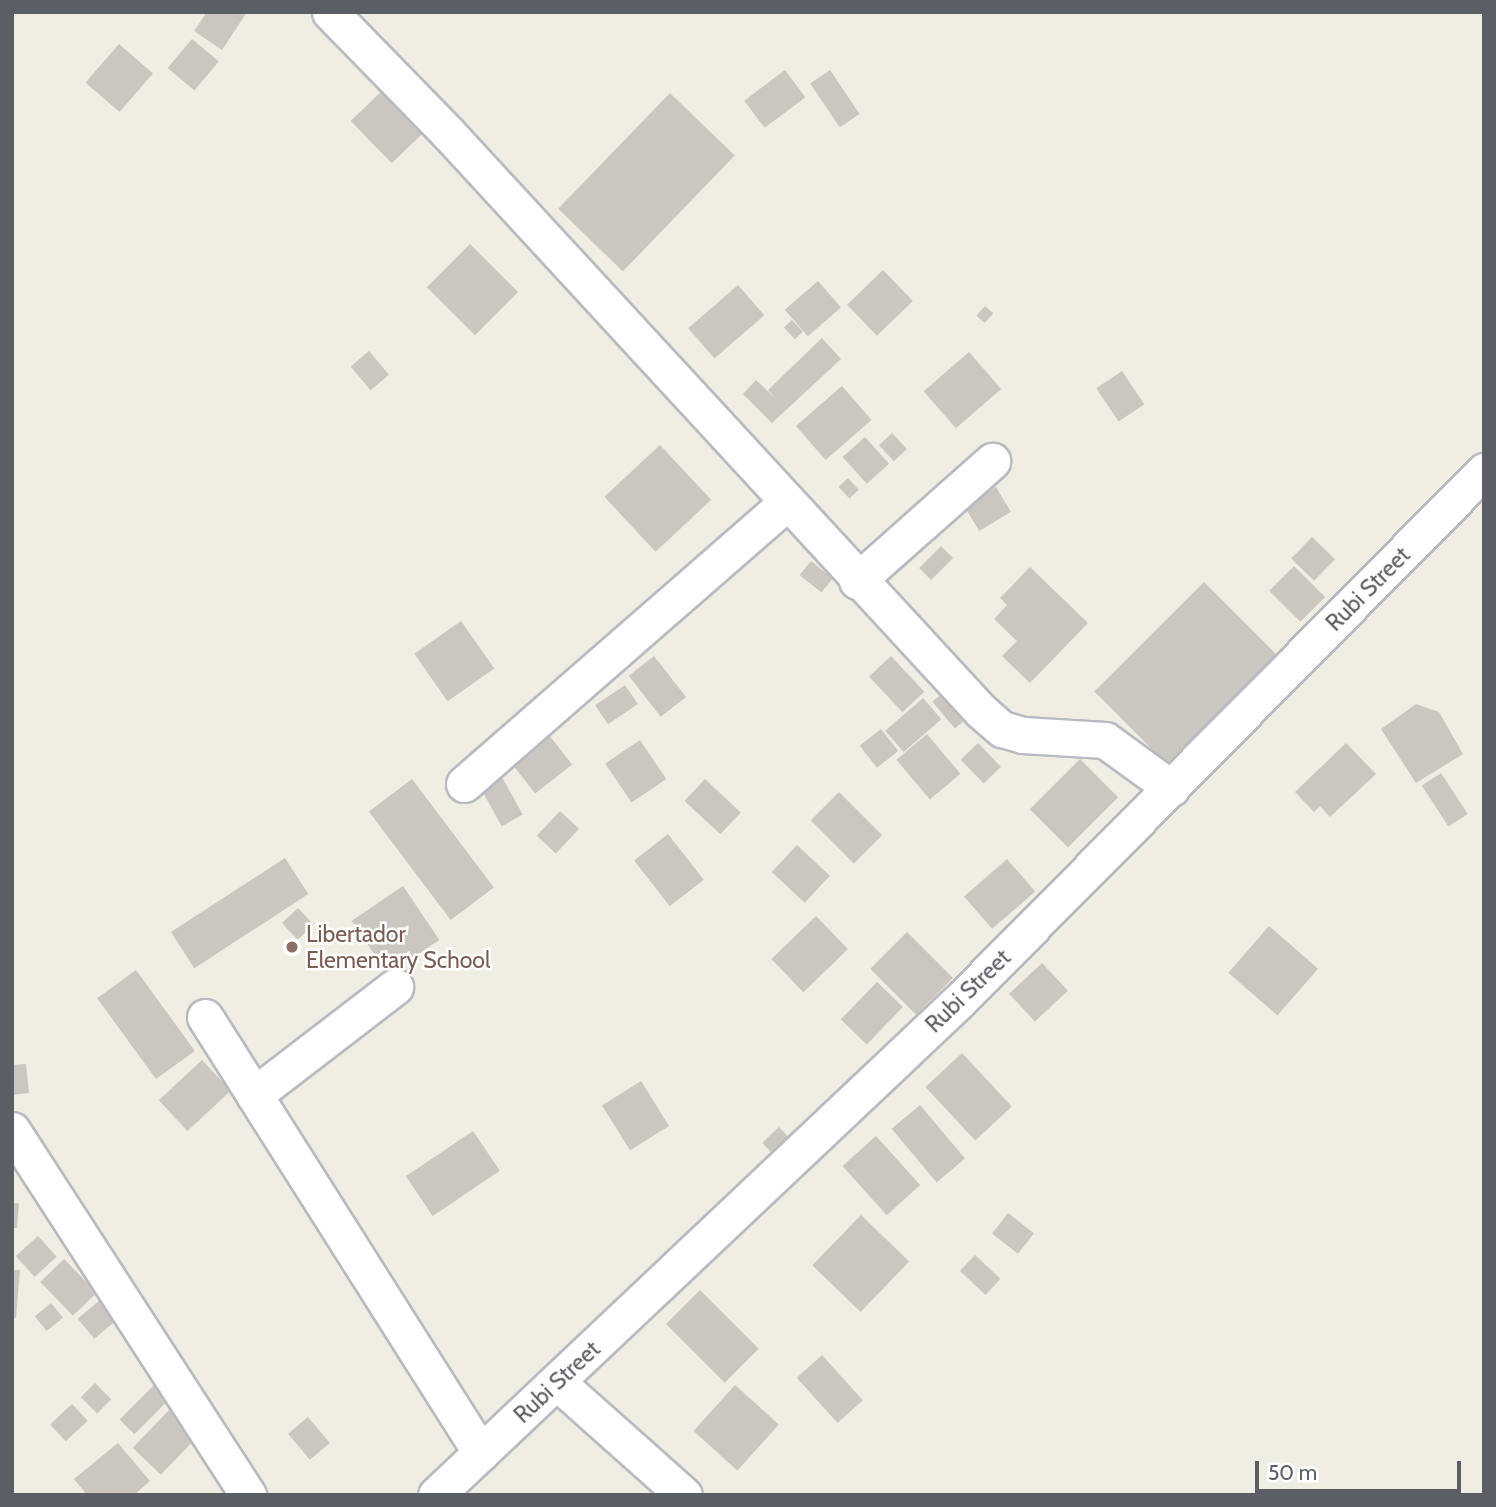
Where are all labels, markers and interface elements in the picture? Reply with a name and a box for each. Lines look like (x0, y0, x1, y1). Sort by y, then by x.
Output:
street label: Rubi Street (1320, 541, 1416, 637)
place label: Libertador Elementary School (306, 920, 490, 974)
marker: Libertador Elementary School (284, 939, 300, 955)
street label: Rubi Street (920, 944, 1016, 1038)
street label: Rubi Street (508, 1335, 606, 1429)
scale bar (1258, 1448, 1464, 1492)
text: 50 m (1268, 1460, 1317, 1485)

